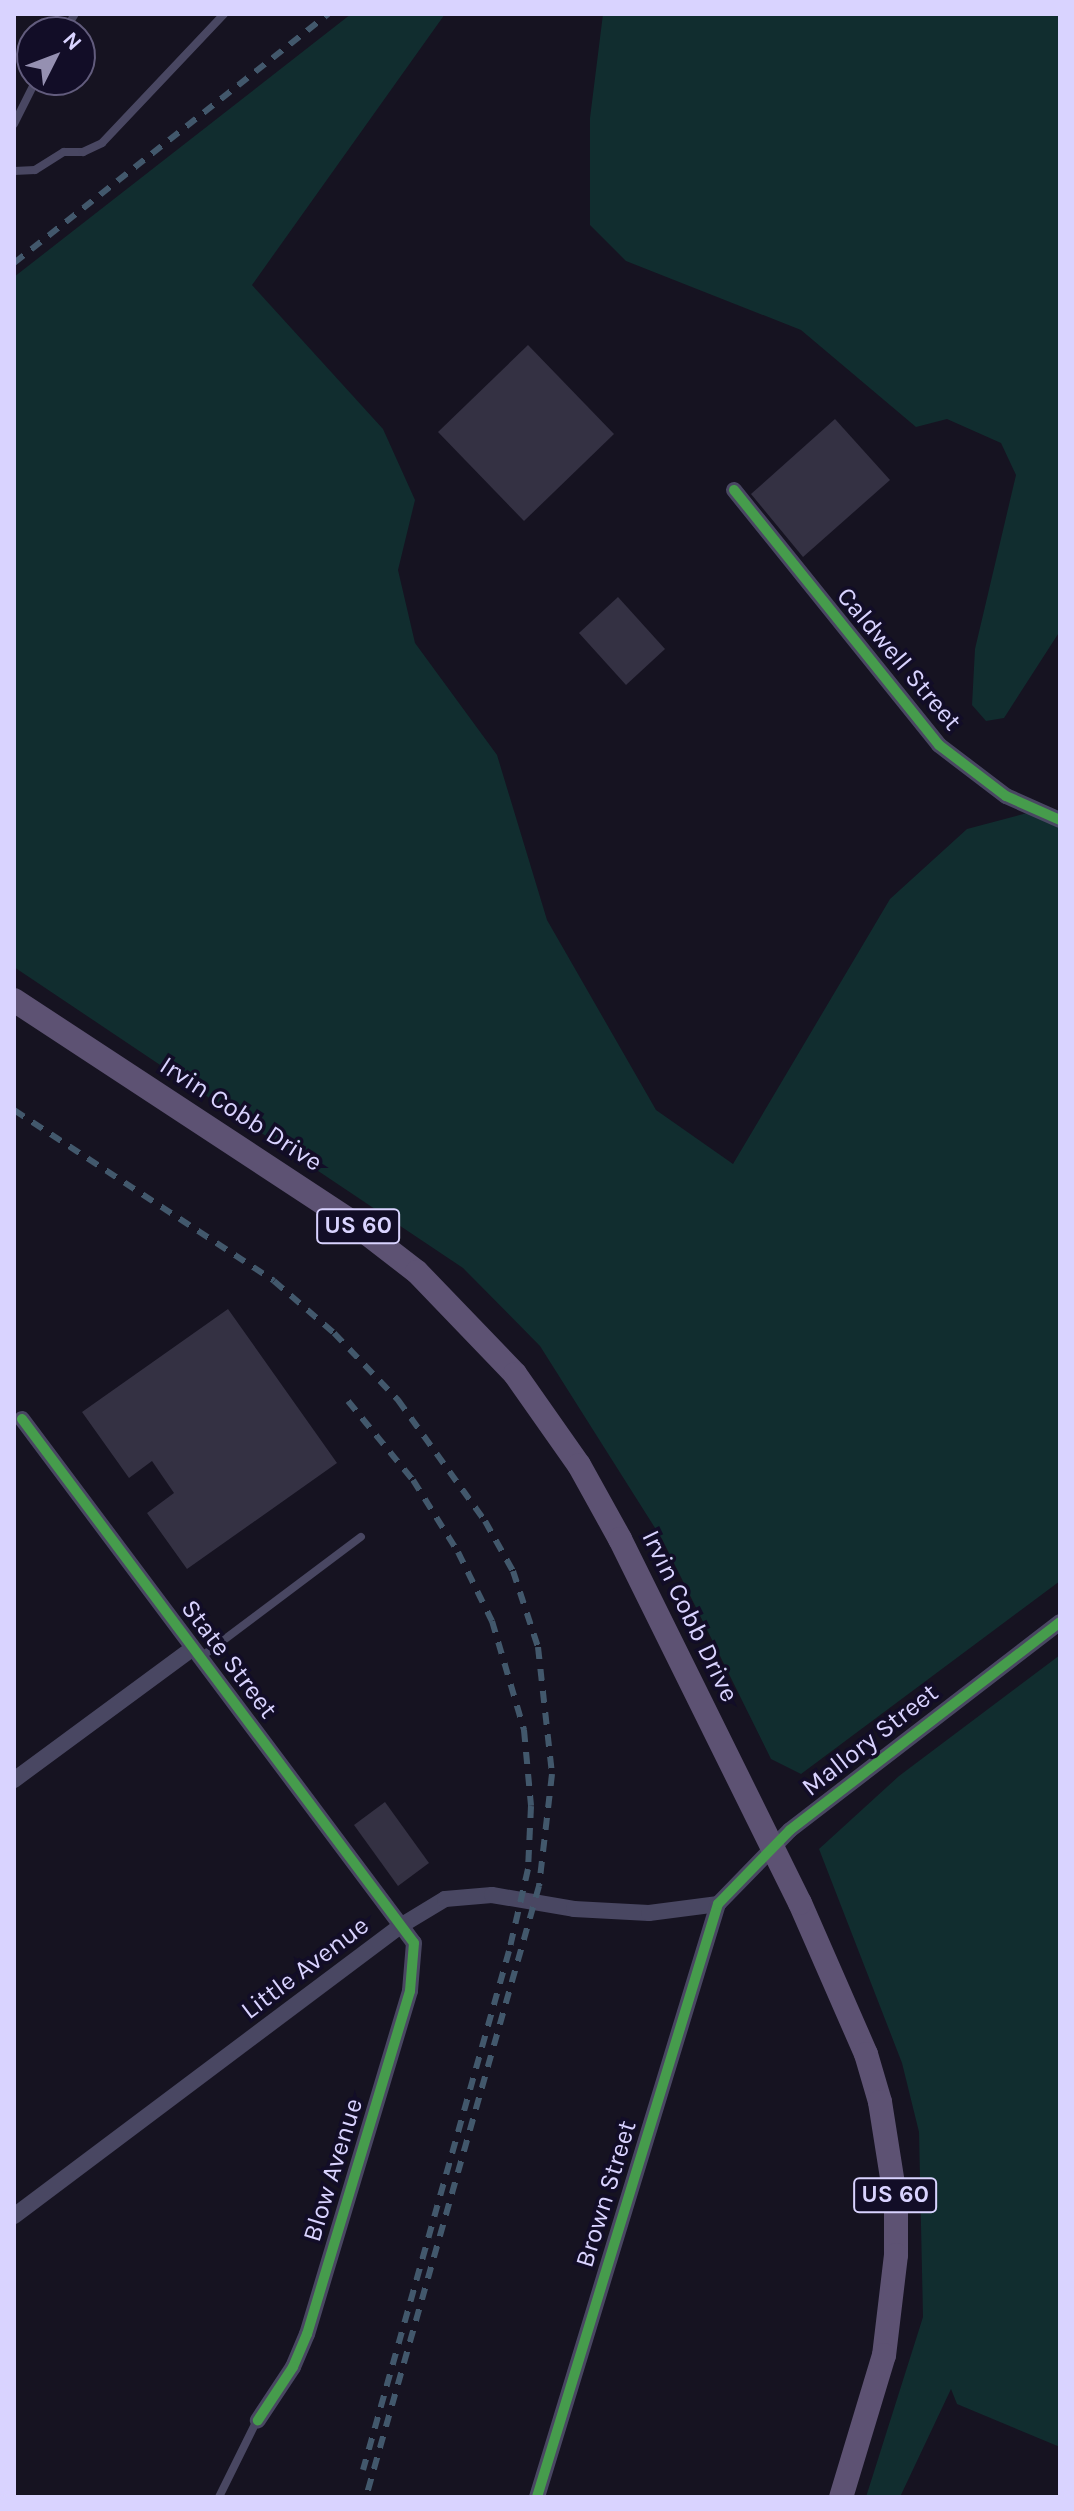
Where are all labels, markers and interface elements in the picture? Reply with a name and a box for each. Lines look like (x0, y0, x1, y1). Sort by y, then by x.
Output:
north arrow (16, 16, 96, 96)
text: N (57, 27, 87, 56)
street label: Caldwell Street (830, 581, 968, 737)
street label: Irvin Cobb Drive (154, 1050, 328, 1178)
road number: US 60 (316, 1206, 400, 1246)
street label: Irvin Cobb Drive (635, 1525, 745, 1707)
street label: State Street (174, 1594, 284, 1724)
street label: Mallory Street (796, 1677, 944, 1803)
street label: Little Avenue (235, 1910, 375, 2026)
street label: Blow Avenue (296, 2095, 370, 2245)
street label: Brown Street (569, 2117, 643, 2271)
road number: US 60 (853, 2175, 937, 2215)

